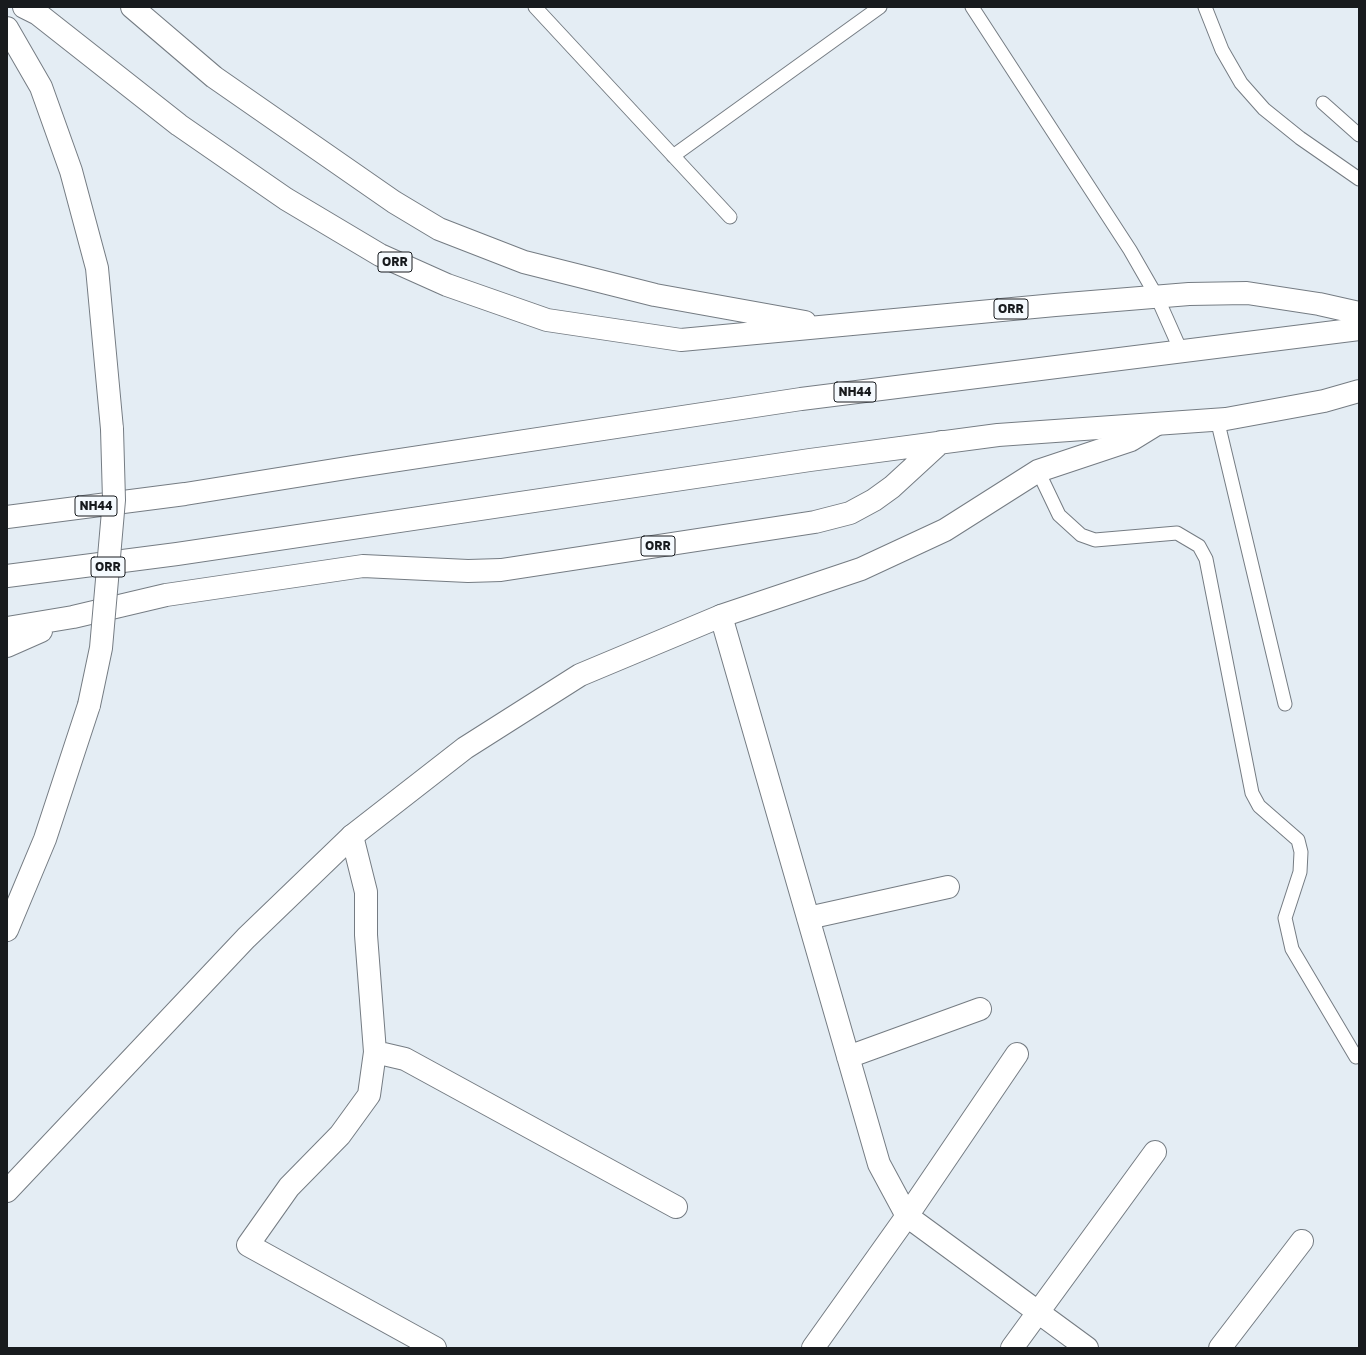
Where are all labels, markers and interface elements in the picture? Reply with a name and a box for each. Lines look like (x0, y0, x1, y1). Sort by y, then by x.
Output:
road number: ORR (378, 252, 412, 272)
road number: ORR (994, 299, 1028, 319)
road number: NH44 (834, 382, 876, 402)
road number: NH44 (75, 496, 117, 516)
road number: ORR (641, 536, 675, 556)
road number: ORR (91, 557, 125, 577)

